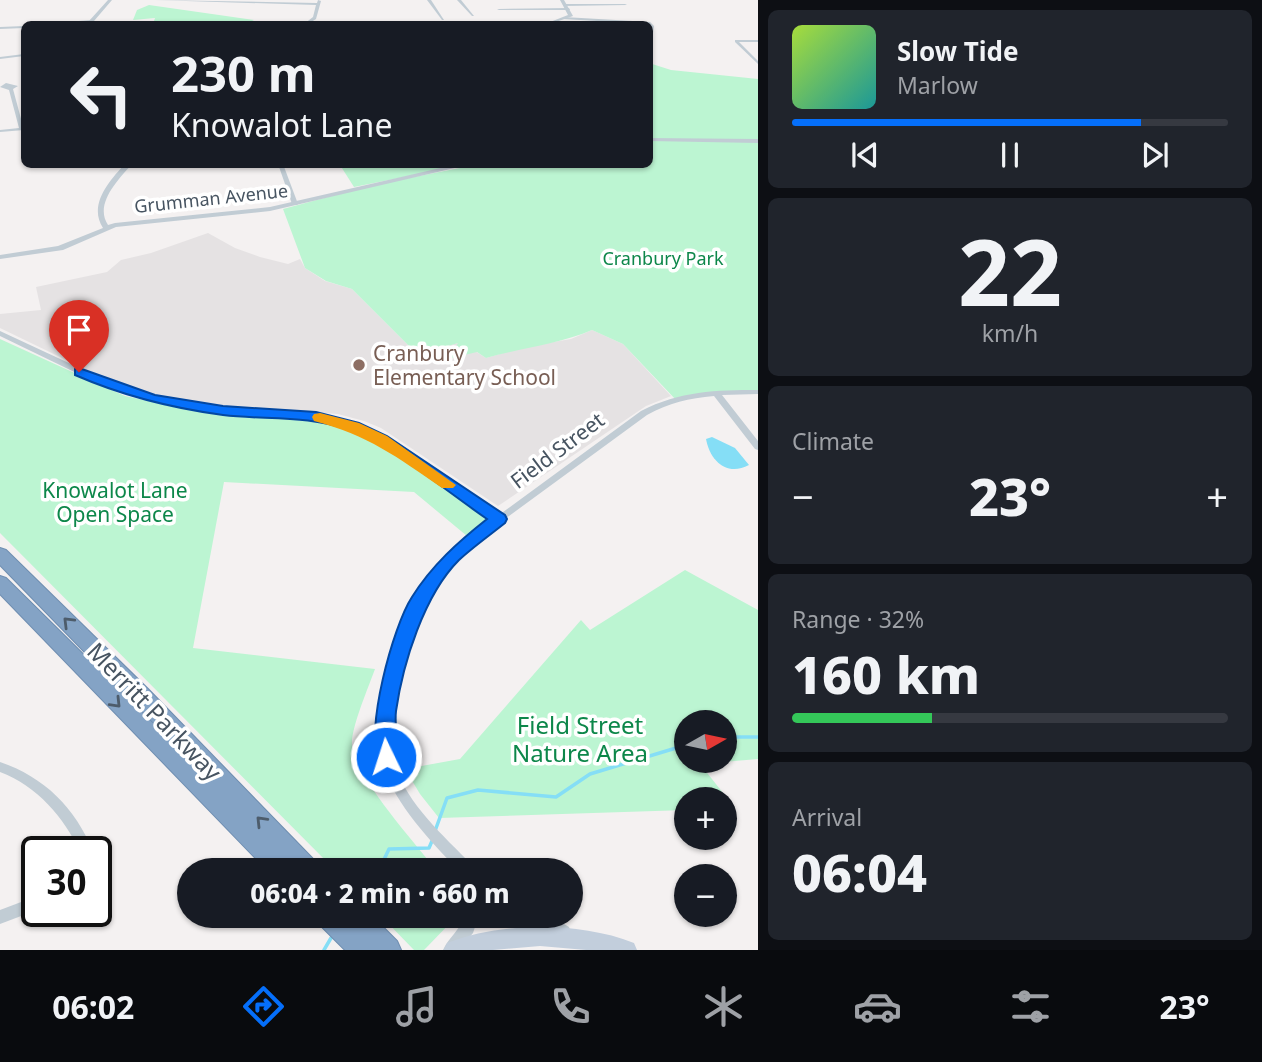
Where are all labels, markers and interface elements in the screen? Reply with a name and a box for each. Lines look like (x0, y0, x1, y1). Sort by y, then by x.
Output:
text: Slow Tide (897, 33, 1019, 69)
text: 230 m (171, 40, 316, 106)
icon: left (56, 49, 147, 140)
text: Marlow (897, 69, 978, 101)
text: Knowalot Lane (171, 103, 392, 146)
icon: previous (846, 136, 884, 174)
icon: pause (991, 136, 1029, 174)
icon: next (1136, 136, 1174, 174)
street label: Grumman Avenue (133, 178, 289, 218)
text: 22 (958, 209, 1062, 333)
park label: Cranbury Park (602, 246, 724, 270)
pin (49, 300, 109, 372)
icon: arrive (60, 311, 98, 349)
text: km/h (982, 317, 1038, 349)
place label: Cranbury Elementary School (373, 339, 556, 391)
marker: Cranbury Elementary School (351, 357, 367, 373)
street label: Field Street (504, 405, 610, 494)
text: Climate (792, 425, 874, 457)
text: 23° (969, 460, 1051, 531)
text: − (792, 470, 814, 522)
text: + (1206, 470, 1228, 522)
park label: Knowalot Lane Open Space (42, 476, 188, 528)
text: Range · 32% (792, 603, 924, 635)
one-way arrow (63, 618, 76, 631)
street label: Merritt Parkway (81, 635, 230, 788)
text: 160 km (792, 638, 980, 709)
one-way arrow (107, 694, 120, 707)
park label: Field Street Nature Area (512, 708, 648, 769)
north arrow (674, 710, 737, 774)
map controls (674, 710, 737, 927)
position arrow (349, 720, 423, 794)
button: + (674, 787, 737, 850)
text: Arrival (792, 801, 862, 833)
one-way arrow (256, 816, 269, 829)
speed limit sign: 30 (21, 836, 112, 927)
text: 06:04 (792, 836, 927, 907)
button: − (674, 864, 737, 927)
text: 06:04 · 2 min · 660 m (250, 875, 510, 911)
icon: directions (239, 982, 288, 1031)
icon: music (392, 982, 441, 1031)
icon: phone (546, 982, 595, 1031)
icon: climate (699, 982, 748, 1031)
icon: car (853, 982, 902, 1031)
icon: filters (1006, 982, 1055, 1031)
text: 06:02 (52, 985, 134, 1028)
text: 23° (1160, 985, 1210, 1028)

